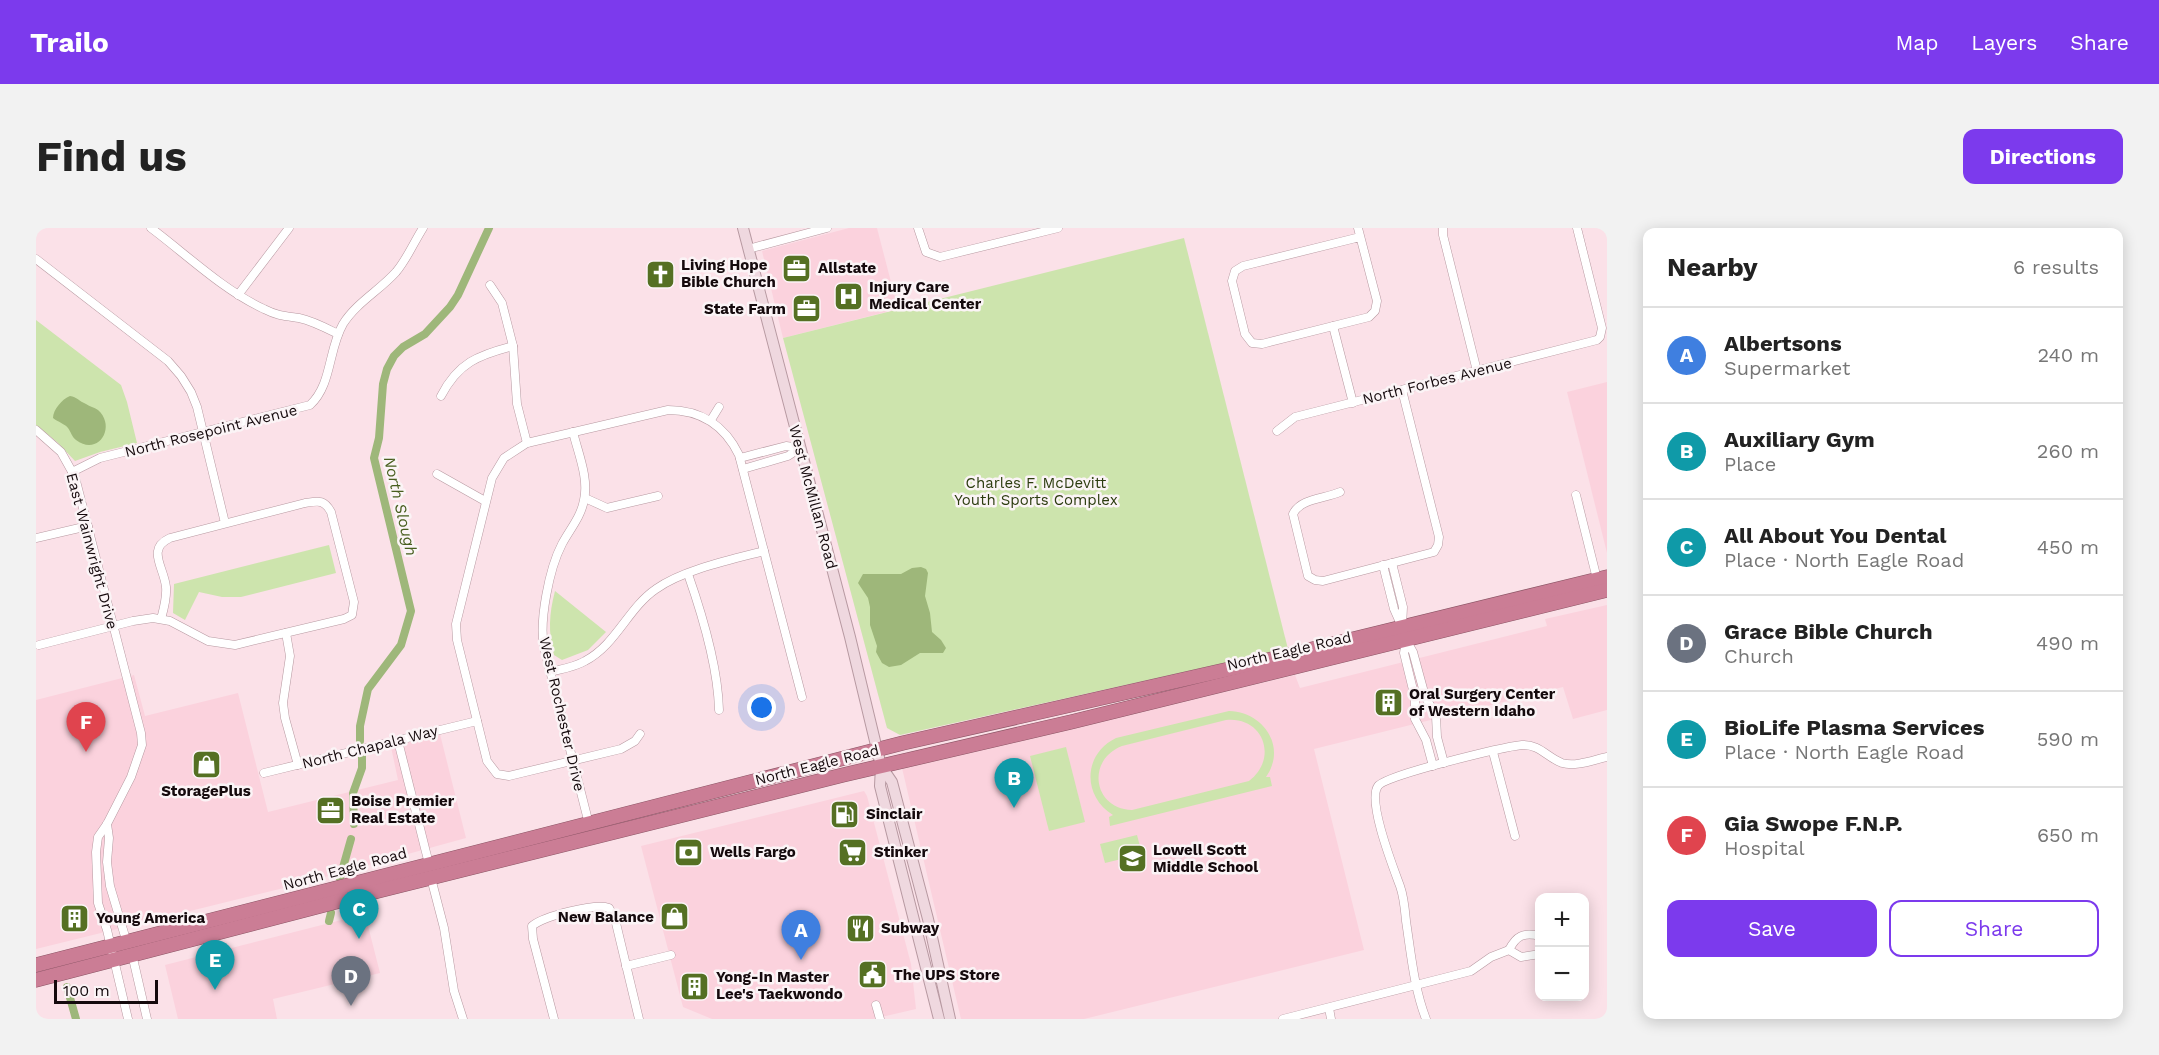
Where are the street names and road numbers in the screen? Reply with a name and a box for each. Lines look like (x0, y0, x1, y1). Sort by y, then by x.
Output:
street label: North Forbes Avenue (1360, 354, 1514, 408)
street label: North Rosepoint Avenue (123, 401, 299, 461)
street label: West McMillan Road (785, 423, 841, 571)
street label: East Wainwright Drive (62, 471, 122, 631)
street label: North Eagle Road (1225, 628, 1353, 674)
street label: West Rochester Drive (535, 635, 589, 793)
street label: North Chapala Way (300, 721, 440, 773)
street label: North Eagle Road (753, 741, 881, 789)
street label: North Eagle Road (281, 844, 409, 894)

